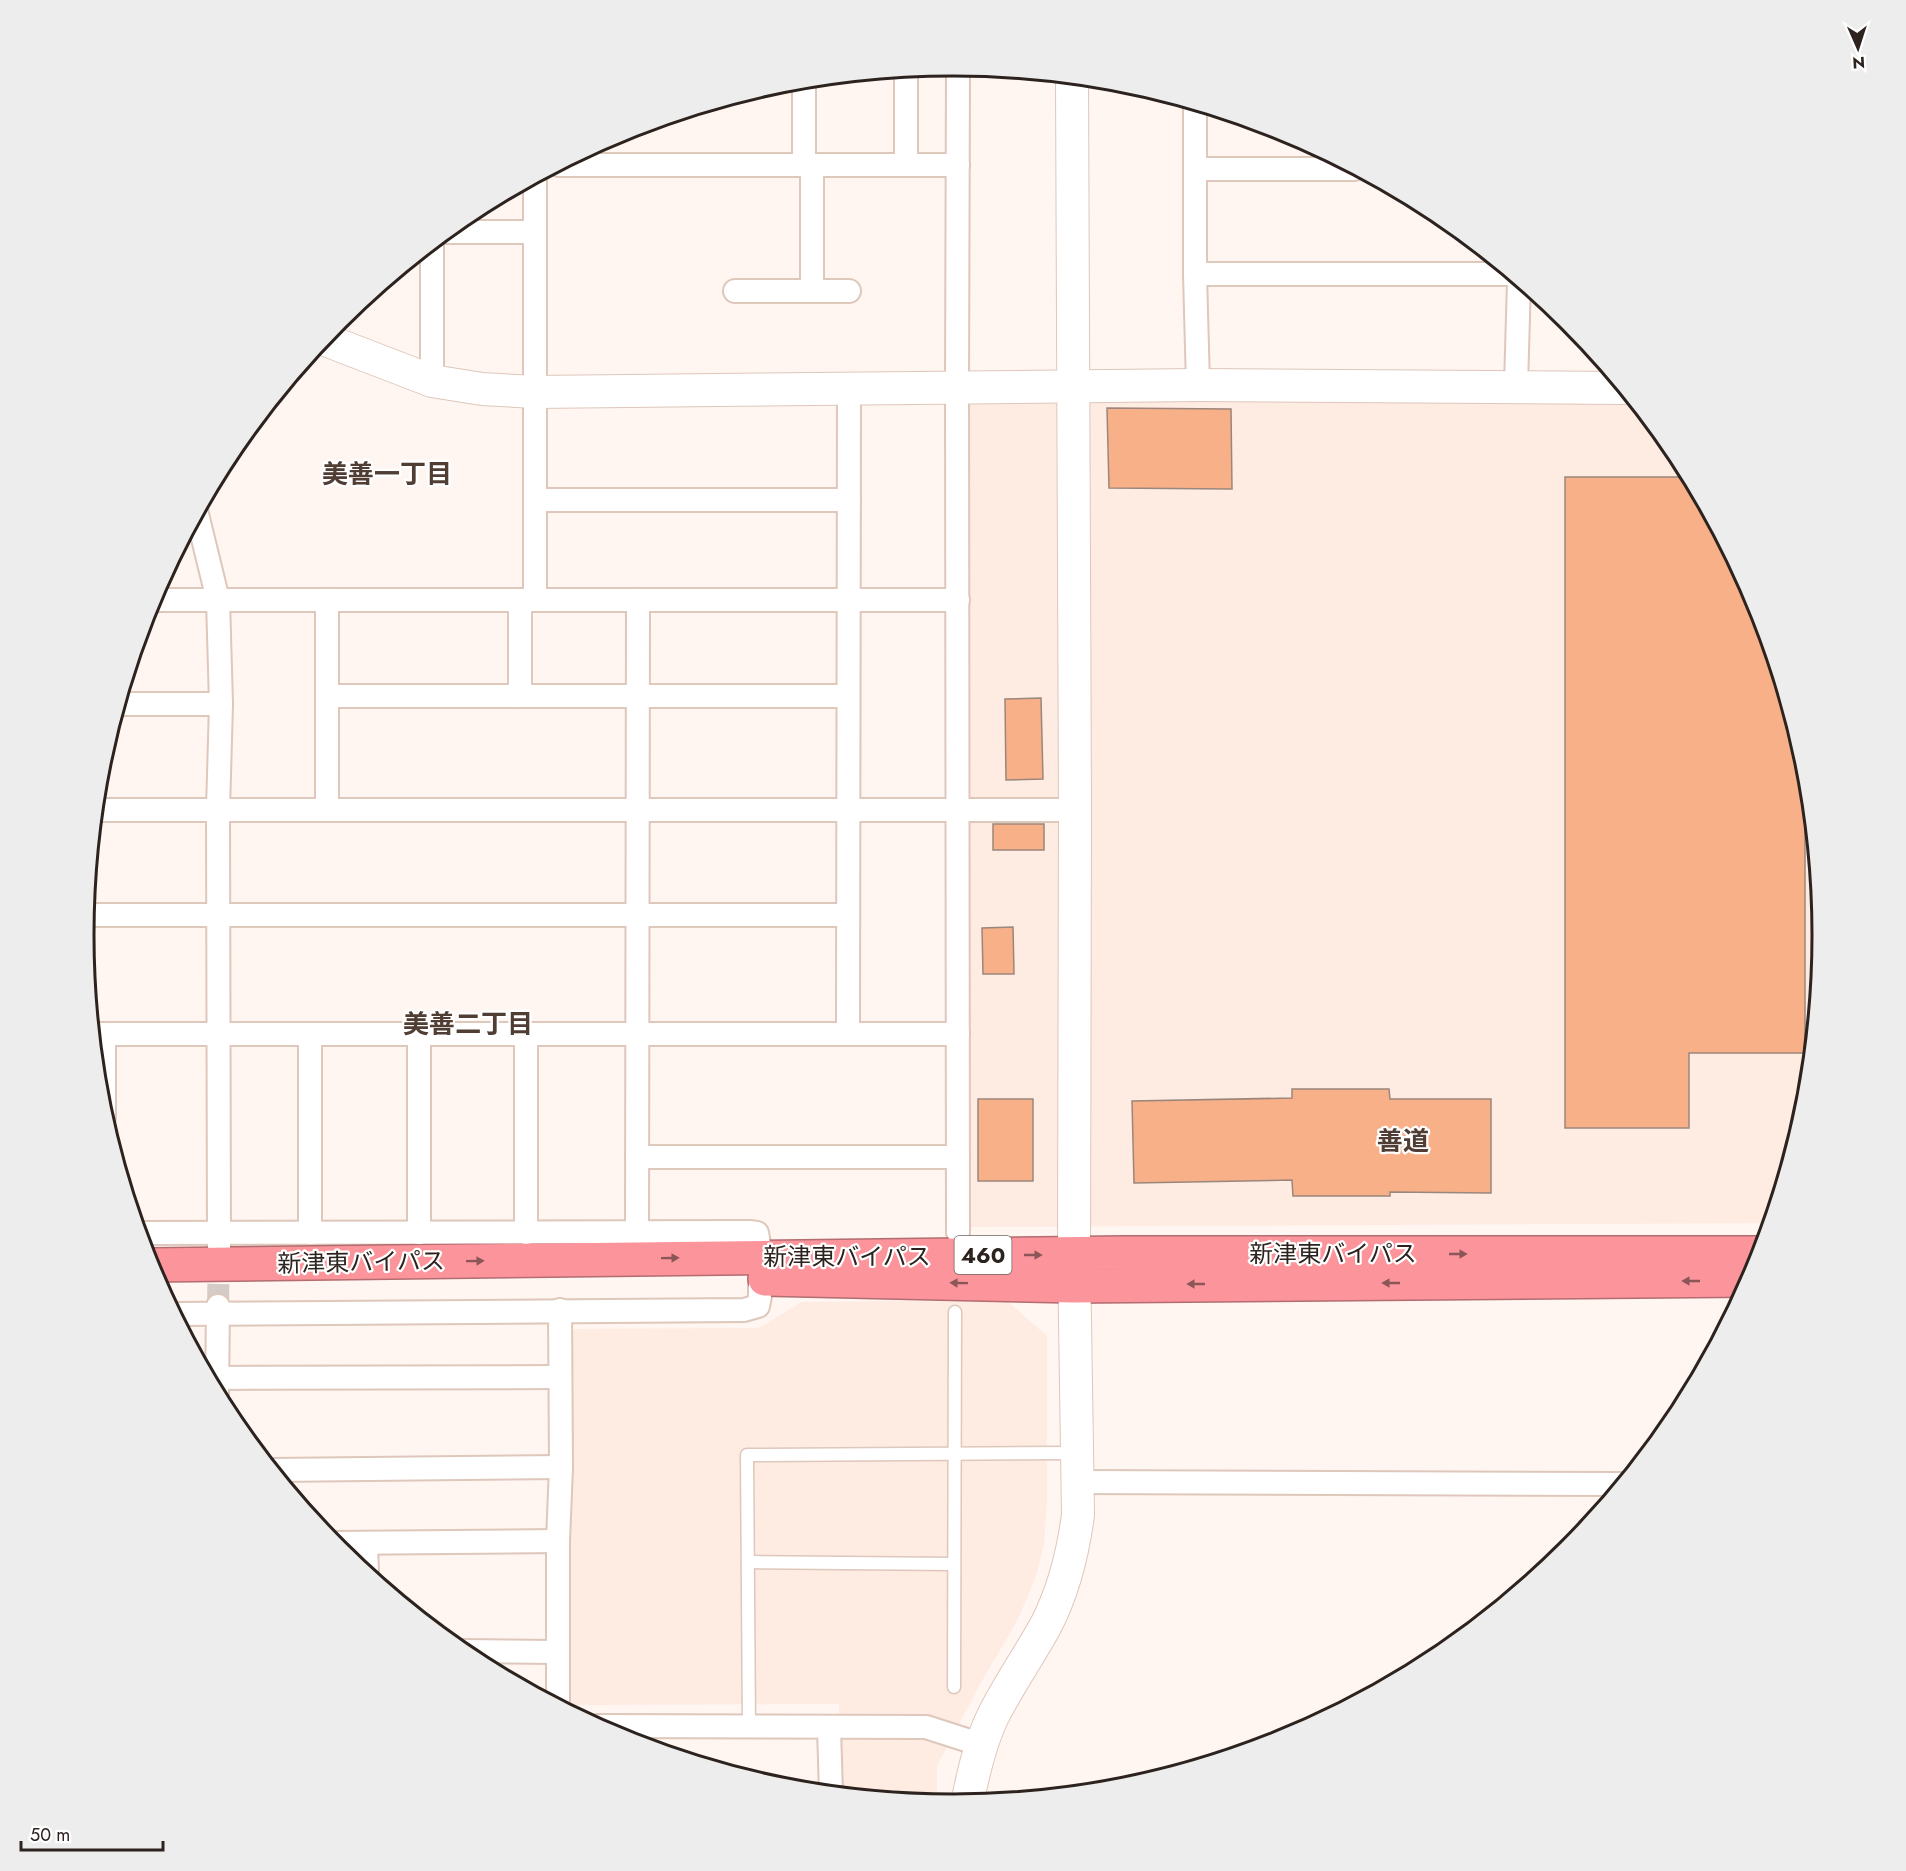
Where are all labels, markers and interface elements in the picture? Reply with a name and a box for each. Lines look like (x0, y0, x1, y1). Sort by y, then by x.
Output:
north arrow (1828, 18, 1888, 78)
text: N (1852, 51, 1866, 74)
district label: 美善一丁目 (322, 455, 452, 493)
district label: 美善二丁目 (403, 1005, 533, 1043)
district label: 善道 (1377, 1122, 1429, 1160)
road number: 460 (954, 1236, 1012, 1274)
street label: 新津東バイパス (1249, 1236, 1417, 1271)
street label: 新津東バイパス (763, 1239, 931, 1274)
street label: 新津東バイパス (277, 1243, 445, 1281)
one-way arrow (1449, 1249, 1468, 1259)
one-way arrow (1023, 1250, 1042, 1260)
one-way arrow (660, 1253, 679, 1263)
one-way arrow (465, 1256, 484, 1266)
one-way arrow (1682, 1276, 1701, 1286)
one-way arrow (1382, 1278, 1401, 1288)
one-way arrow (950, 1279, 969, 1288)
one-way arrow (1187, 1279, 1206, 1289)
scale bar (21, 1814, 164, 1852)
text: 50 m (30, 1822, 70, 1848)

